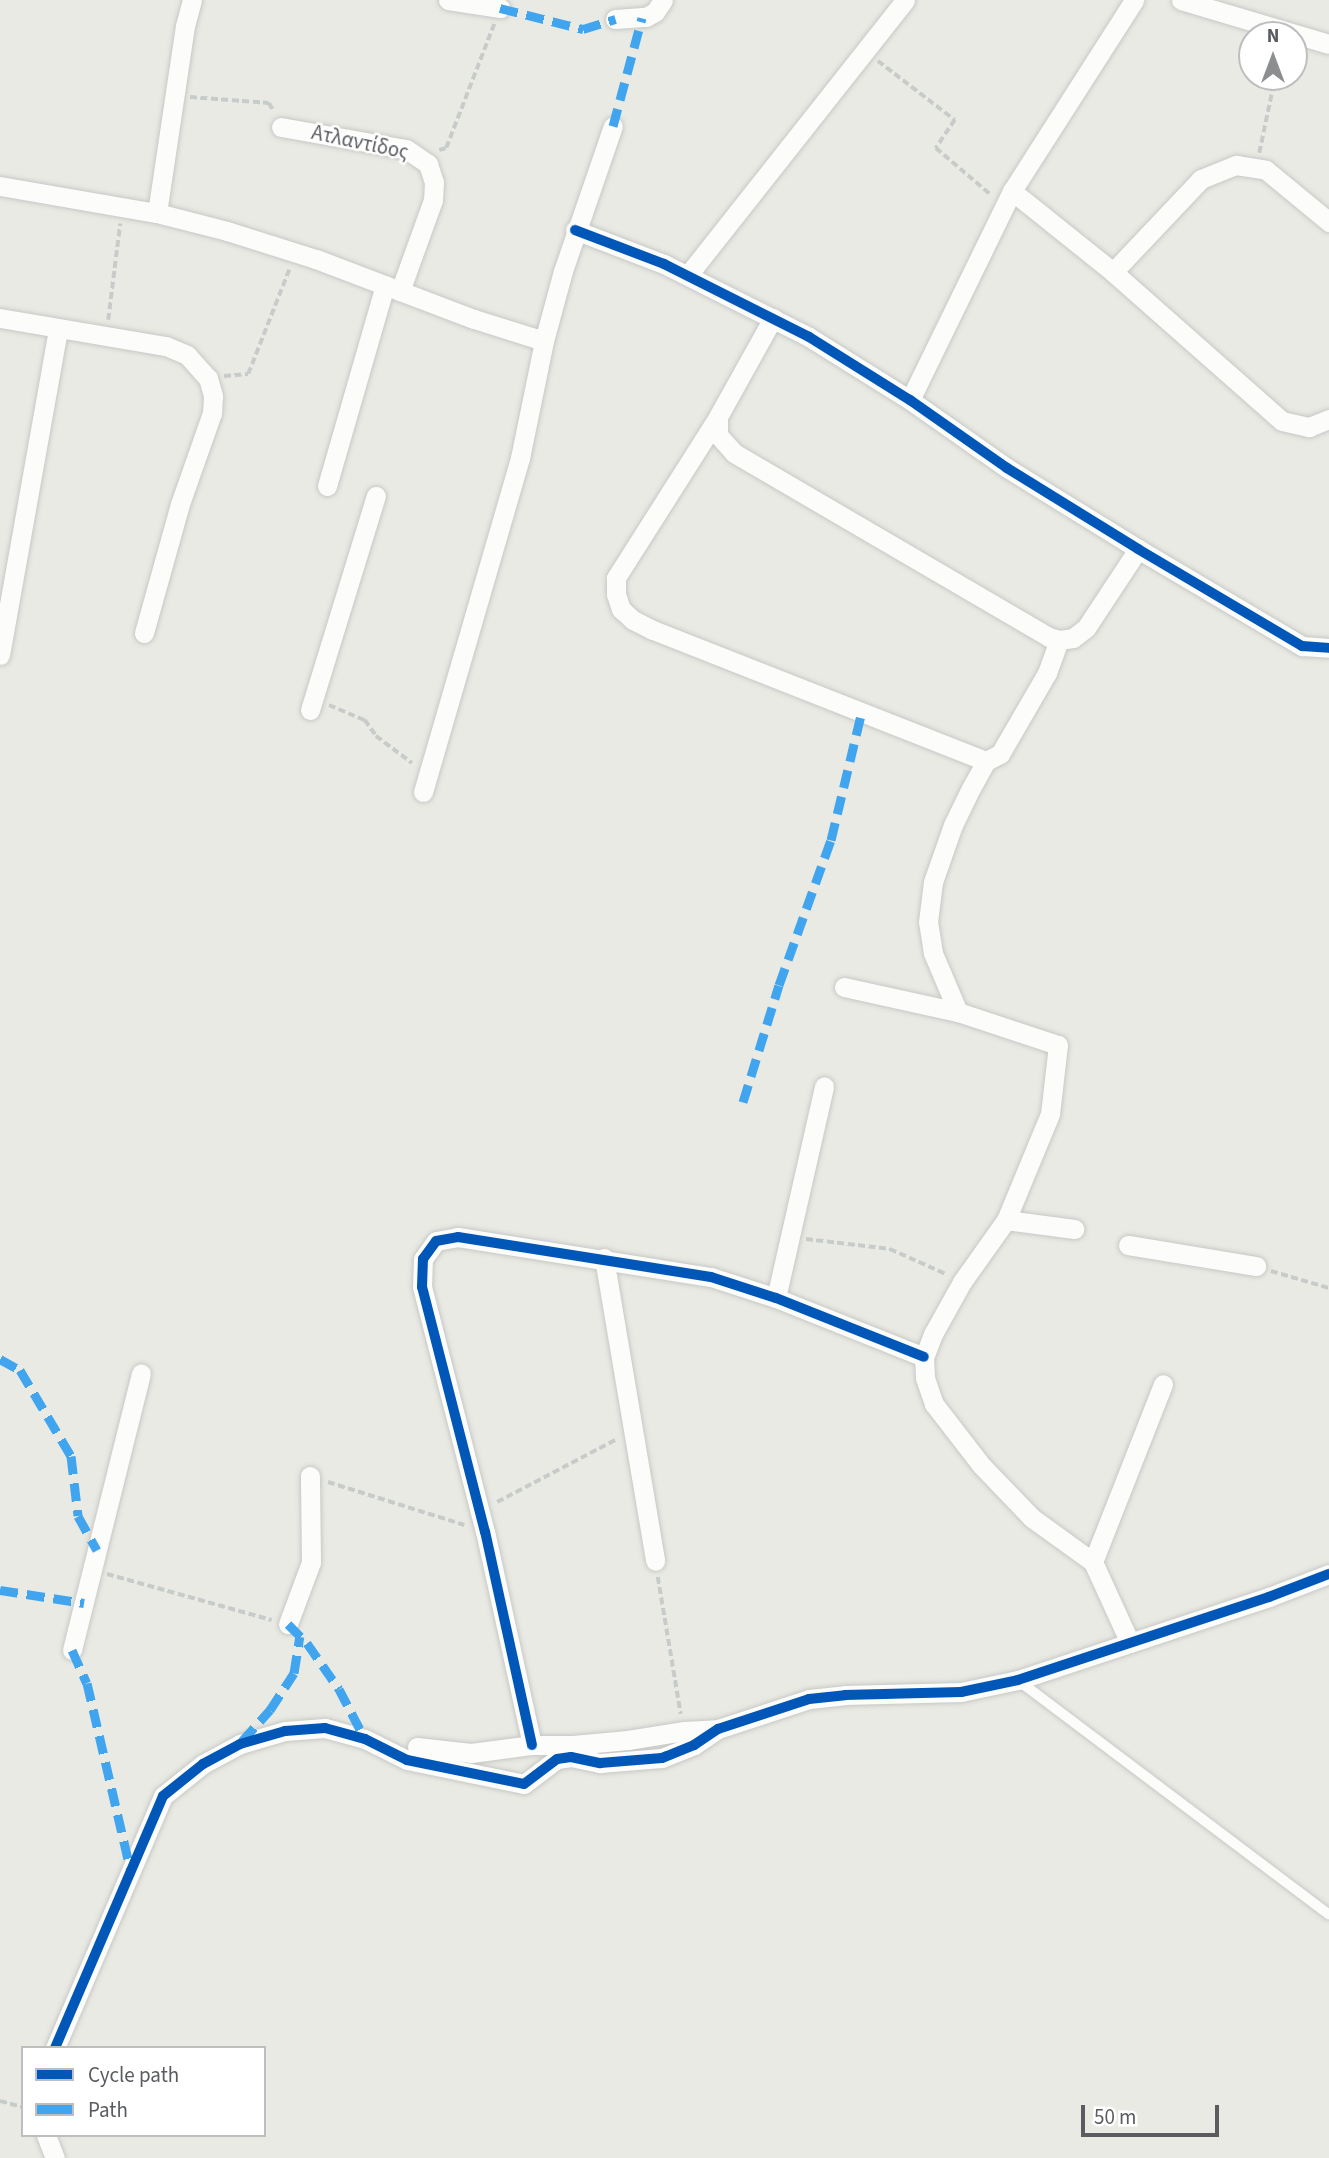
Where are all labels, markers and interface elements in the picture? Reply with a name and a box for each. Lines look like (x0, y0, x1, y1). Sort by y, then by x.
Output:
north arrow (1238, 21, 1308, 91)
text: N (1267, 23, 1279, 50)
street label: Ατλαντίδος (309, 119, 411, 165)
legend (21, 2046, 266, 2137)
text: Cycle path (88, 2060, 179, 2090)
scale bar (1084, 2092, 1222, 2136)
text: Path (88, 2095, 128, 2125)
text: 50 m (1094, 2102, 1136, 2132)

